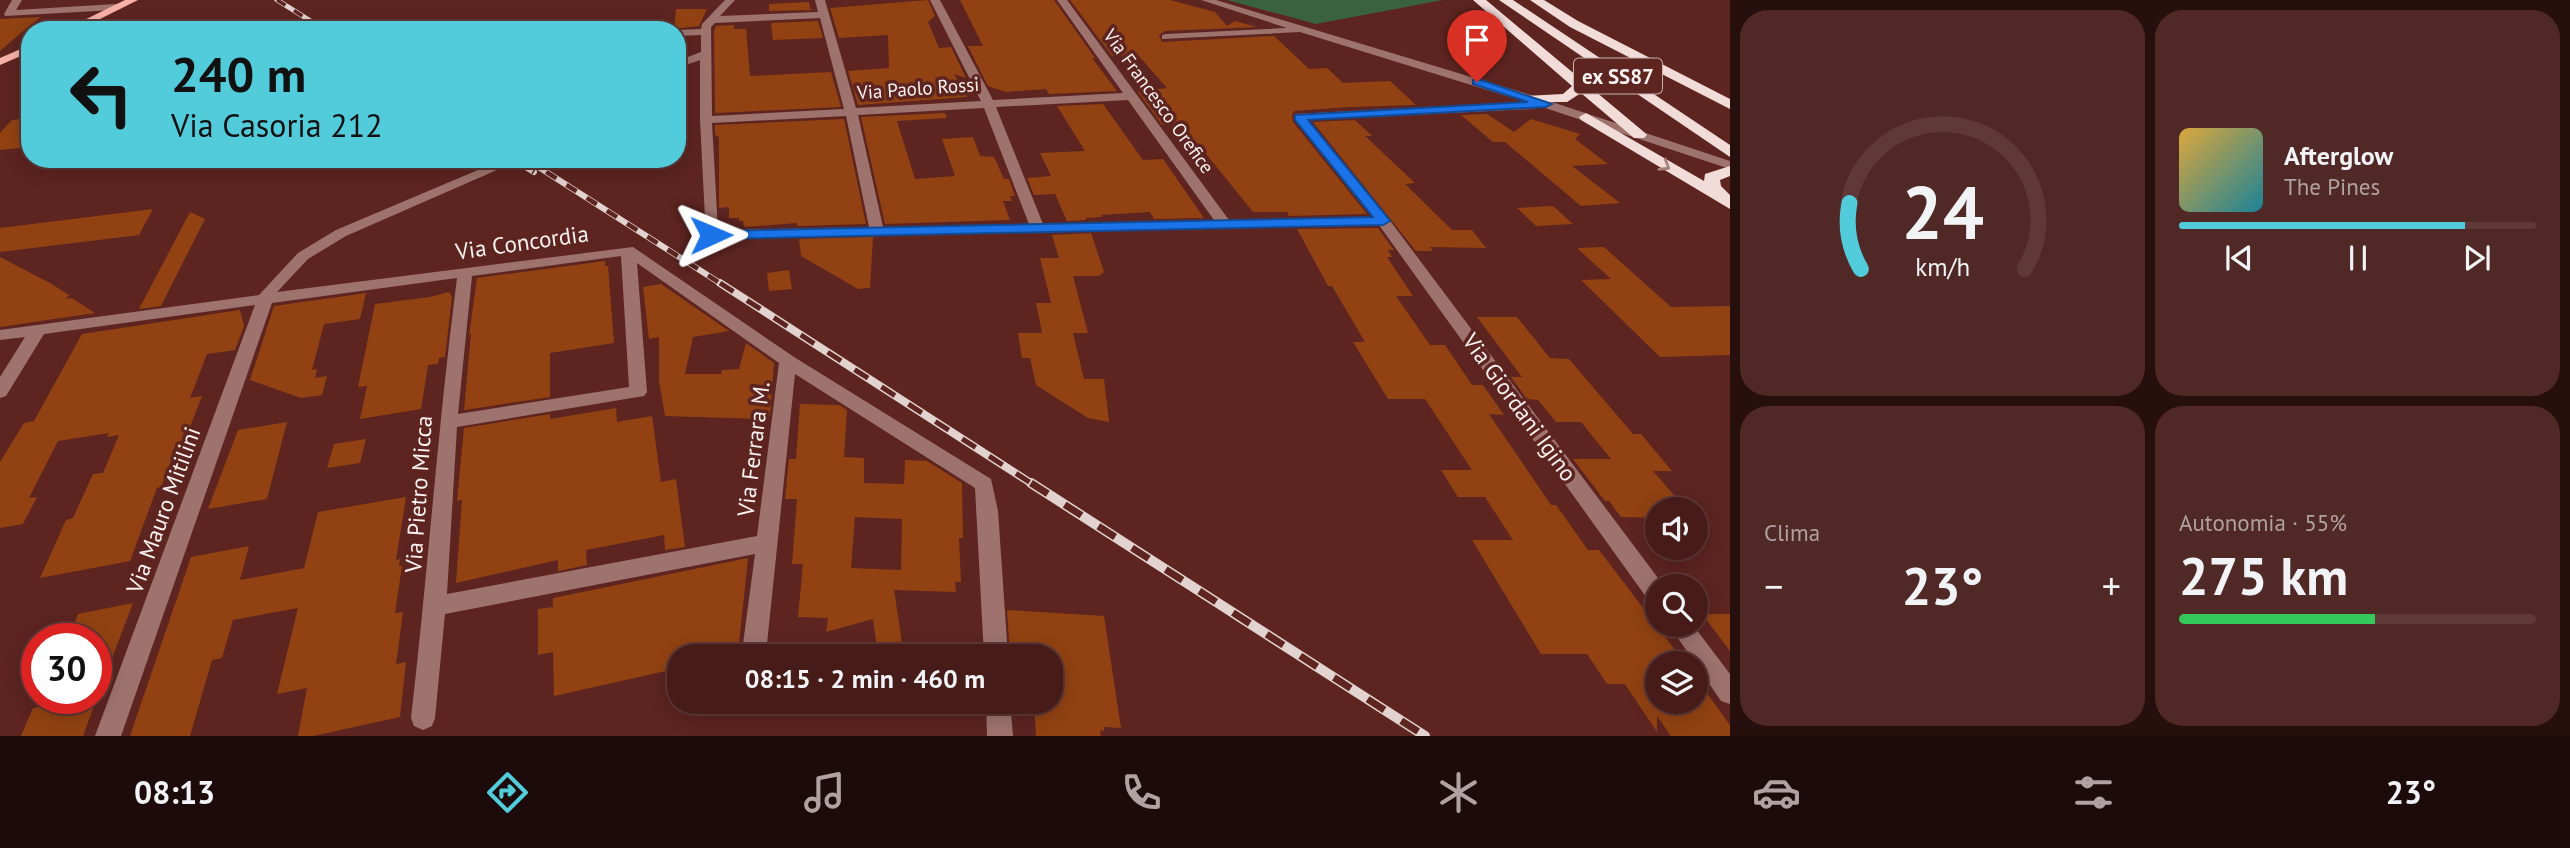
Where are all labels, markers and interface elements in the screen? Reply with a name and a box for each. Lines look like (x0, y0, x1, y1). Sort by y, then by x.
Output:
pin (1447, 10, 1507, 82)
icon: arrive (1458, 21, 1496, 59)
street label: Via Francesco Orefice (1098, 23, 1219, 178)
text: 240 m (171, 42, 306, 106)
icon: left (56, 49, 147, 140)
road number: ex SS87 (1574, 58, 1662, 94)
street label: Via Paolo Rossi (855, 72, 980, 104)
text: Via Casoria 212 (171, 104, 383, 146)
text: Afterglow (2284, 139, 2393, 172)
one-way arrow (1657, 157, 1670, 170)
text: 24 (1901, 165, 1984, 259)
text: The Pines (2284, 172, 2380, 201)
position arrow (674, 198, 748, 272)
street label: Via Concordia (453, 218, 590, 266)
icon: previous (2220, 239, 2258, 277)
icon: pause (2339, 239, 2377, 277)
icon: next (2458, 239, 2496, 277)
text: km/h (1915, 251, 1970, 283)
street label: Via Giordani Igino (1456, 326, 1583, 487)
street label: Via Ferrara M. (730, 380, 776, 519)
street label: Via Pietro Micca (398, 414, 438, 575)
street label: Via Mauro Mitilini (119, 423, 207, 598)
map controls (1645, 497, 1708, 714)
button: sound (1645, 497, 1708, 560)
text: Autonomia · 55% (2179, 508, 2347, 537)
text: Clima (1764, 518, 1820, 547)
text: 275 km (2179, 542, 2348, 609)
text: 23° (1902, 552, 1983, 619)
text: − (1764, 561, 1783, 610)
text: + (2102, 561, 2121, 610)
button: search (1645, 574, 1708, 637)
speed limit sign: 30 (21, 623, 112, 714)
button: layers (1645, 651, 1708, 714)
text: 08:15 · 2 min · 460 m (745, 662, 985, 695)
icon: directions (483, 768, 532, 817)
icon: music (800, 768, 849, 817)
icon: phone (1117, 768, 1166, 817)
icon: climate (1434, 768, 1483, 817)
icon: car (1752, 768, 1801, 817)
icon: filters (2069, 768, 2118, 817)
text: 08:13 (134, 771, 215, 813)
text: 23° (2386, 771, 2436, 813)

